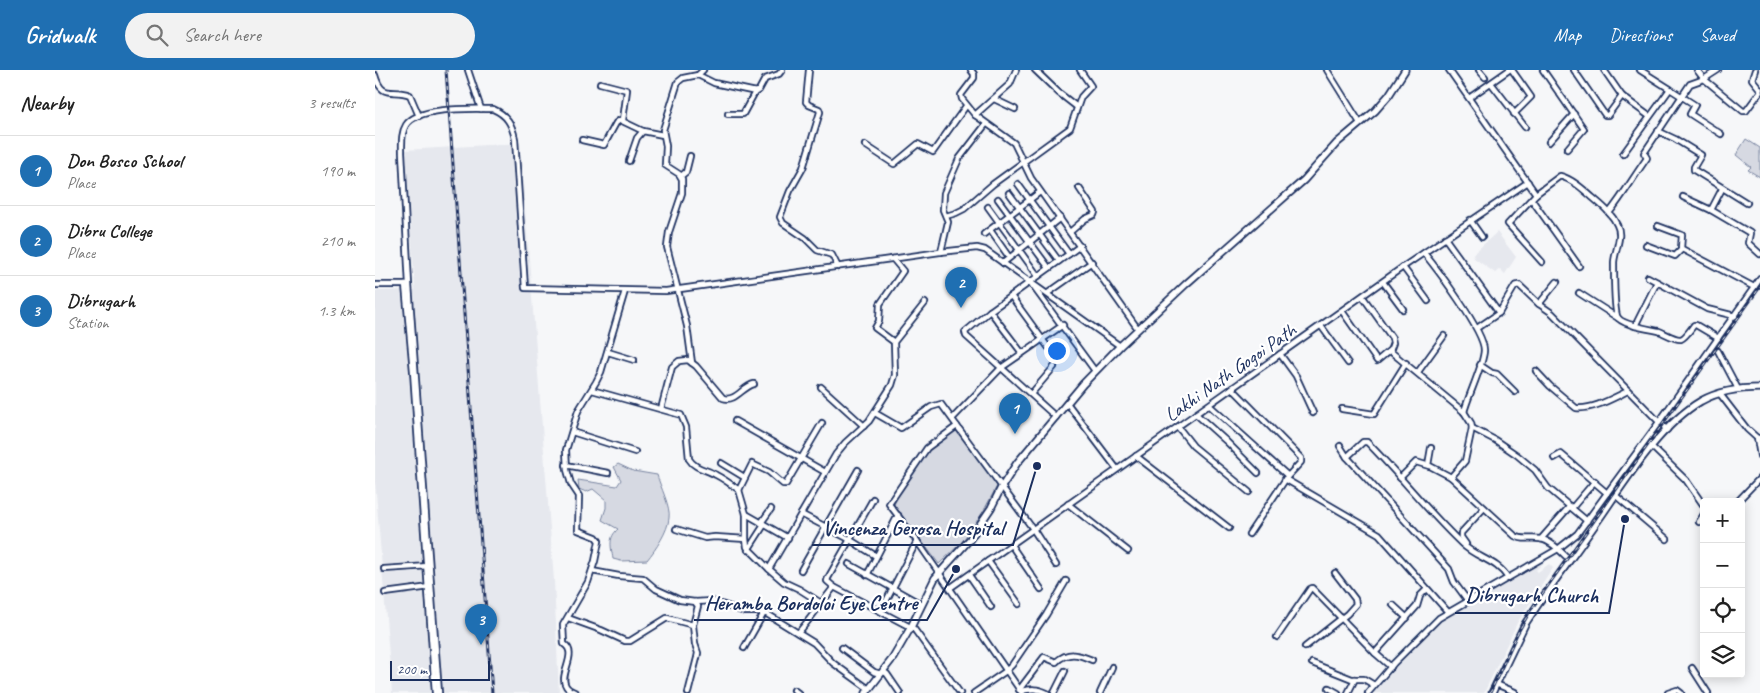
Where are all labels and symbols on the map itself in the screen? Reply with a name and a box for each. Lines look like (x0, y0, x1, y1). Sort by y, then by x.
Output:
pin: 2 (945, 267, 977, 308)
street label: Lakhi Nath Gogoi Path (1159, 317, 1302, 427)
your location (1044, 338, 1070, 364)
pin: 1 (999, 393, 1031, 434)
callout: Vincenza Gerosa Hospital (812, 509, 1013, 545)
text: Vincenza Gerosa Hospital (822, 515, 1008, 541)
callout: Dibrugarh Church (1455, 577, 1609, 613)
text: Dibrugarh Church (1466, 582, 1600, 608)
callout: Heramba Bordoloi Eye Centre (694, 584, 927, 620)
text: Heramba Bordoloi Eye Centre (705, 590, 919, 616)
pin: 3 (465, 604, 497, 645)
scale bar (390, 658, 490, 681)

